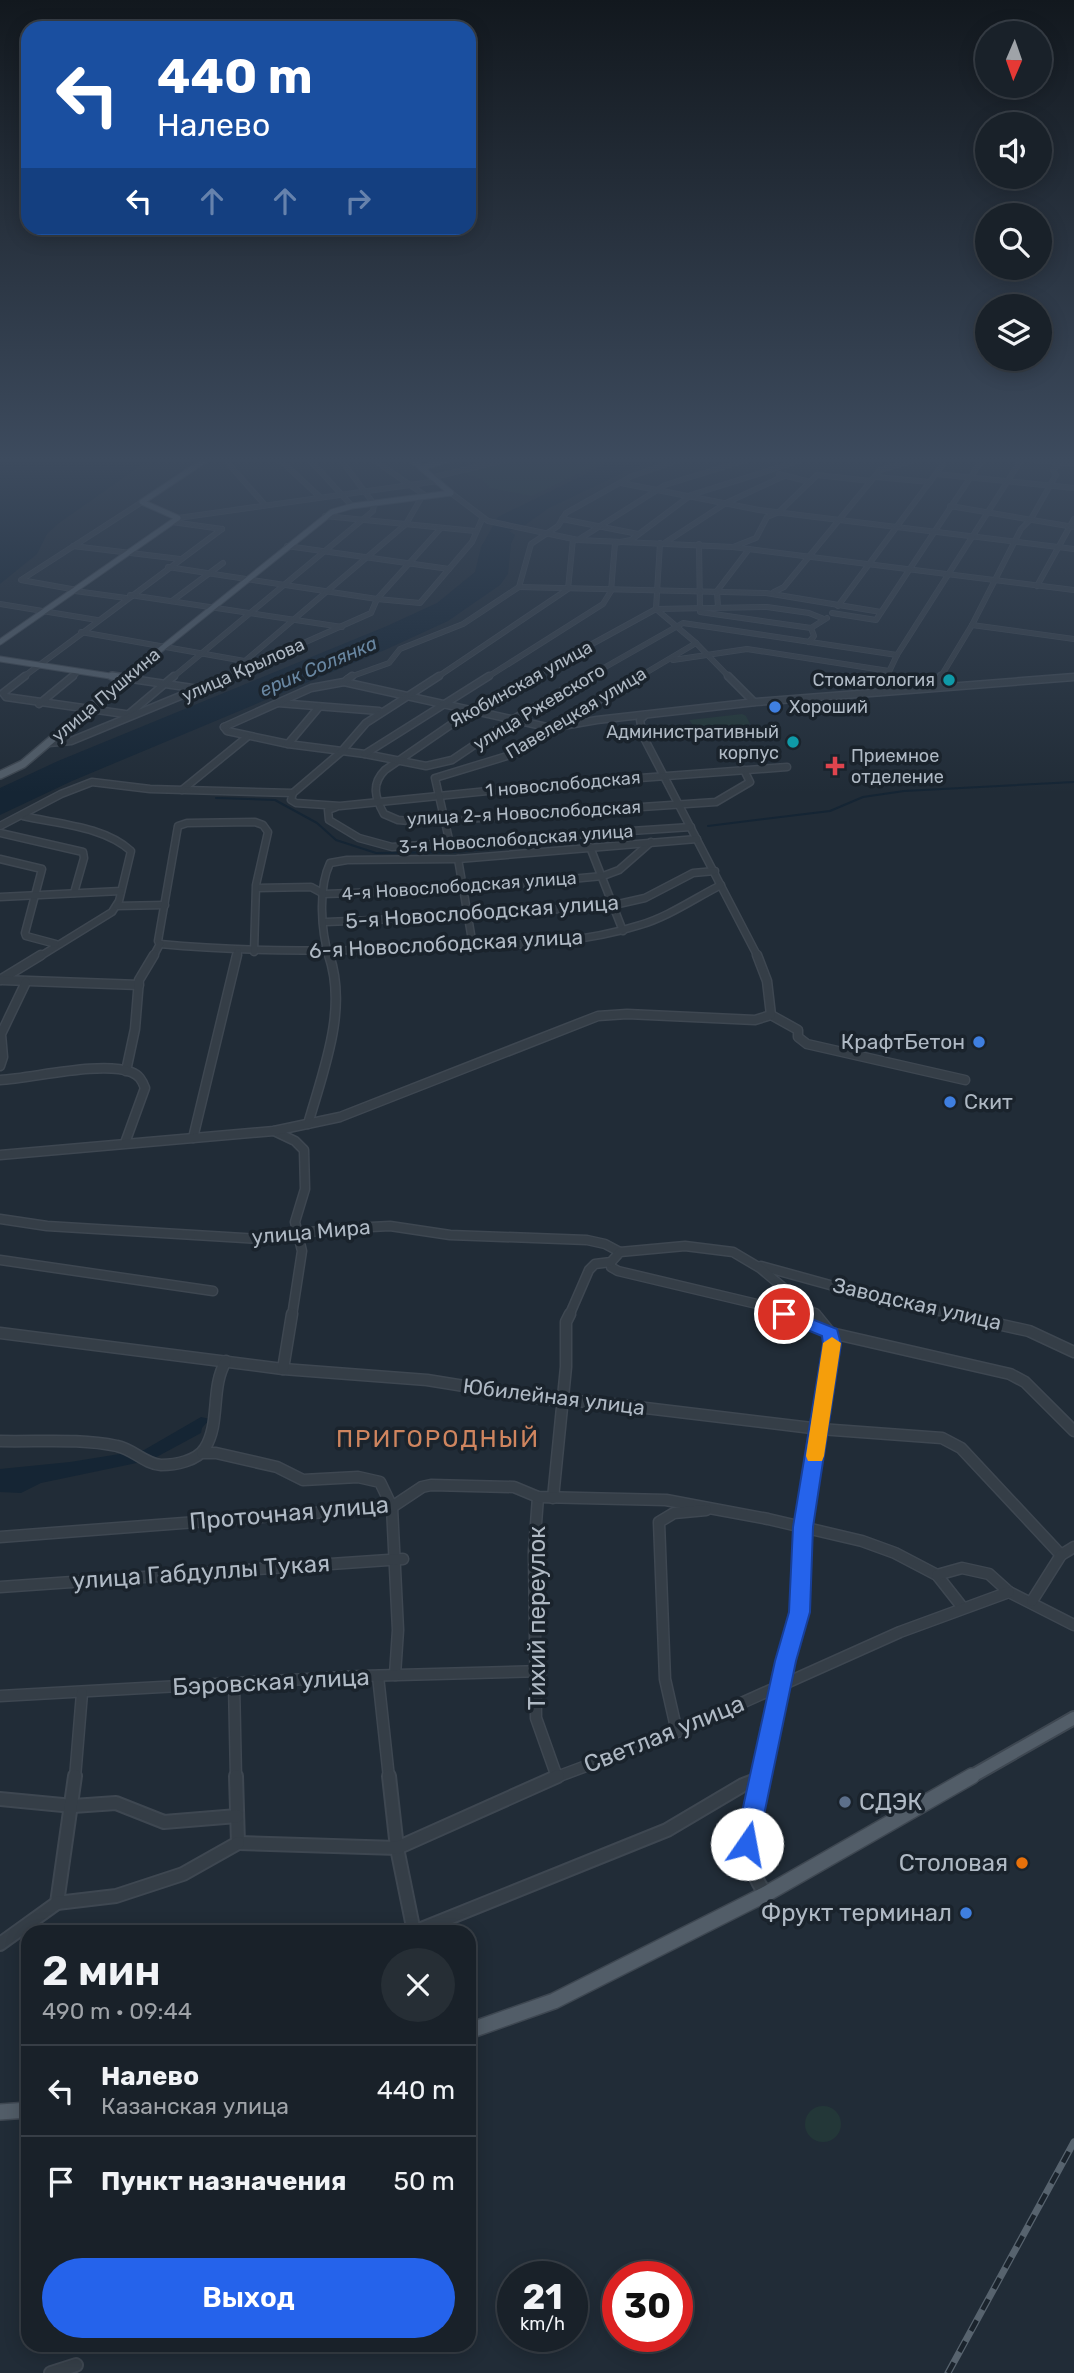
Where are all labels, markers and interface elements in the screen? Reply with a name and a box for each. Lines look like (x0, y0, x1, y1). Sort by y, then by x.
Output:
north arrow (975, 21, 1052, 98)
map controls (975, 21, 1052, 371)
text: 440 m (157, 47, 313, 105)
icon: left (42, 49, 133, 140)
text: Налево (157, 106, 270, 144)
button: sound (975, 112, 1052, 189)
icon: left (120, 182, 158, 220)
icon: ahead (193, 182, 231, 220)
icon: ahead (266, 182, 304, 220)
icon: right (339, 182, 377, 220)
button: search (975, 203, 1052, 280)
button: layers (975, 294, 1052, 371)
water label: ерик Солянка (256, 631, 381, 702)
street label: улица Крылова (178, 633, 308, 707)
street label: Якобинская улица (446, 636, 596, 732)
street label: улица Пушкина (47, 643, 165, 747)
street label: улица Ржевского (469, 659, 609, 755)
street label: Павелецкая улица (502, 662, 650, 764)
place label: Стоматология (813, 669, 935, 691)
marker: Стоматология (941, 672, 957, 688)
place label: Хороший (789, 696, 868, 718)
marker: Хороший (767, 699, 783, 715)
place label: Административный корпус (606, 721, 779, 764)
marker: Административный корпус (785, 734, 801, 750)
place label: Приемное отделение (851, 745, 944, 788)
marker: Приемное отделение (825, 756, 845, 776)
street label: 1 новослободская (485, 766, 641, 802)
street label: улица 2-я Новослободская (406, 796, 642, 830)
street label: 3-я Новослободская улица (398, 820, 634, 858)
street label: 4-я Новослободская улица (341, 867, 577, 905)
street label: 5-я Новослободская улица (344, 889, 620, 934)
street label: 6-я Новослободская улица (308, 924, 584, 963)
place label: КрафтБетон (841, 1029, 965, 1054)
marker: КрафтБетон (971, 1034, 987, 1050)
place label: Скит (964, 1089, 1013, 1114)
marker: Скит (942, 1094, 958, 1110)
street label: улица Мира (251, 1214, 371, 1249)
street label: Заводская улица (830, 1272, 1004, 1335)
pin (754, 1284, 814, 1344)
icon: arrive (765, 1295, 803, 1333)
street label: Юбилейная улица (462, 1373, 646, 1420)
district label: ПРИГОРОДНЫЙ (336, 1425, 540, 1453)
street label: Проточная улица (188, 1490, 390, 1536)
street label: Тихий переулок (523, 1526, 551, 1710)
street label: улица Габдуллы Тукая (71, 1549, 331, 1595)
street label: Бэровская улица (172, 1663, 370, 1701)
street label: Светлая улица (580, 1689, 748, 1779)
place label: СДЭК (859, 1788, 923, 1816)
marker: СДЭК (837, 1794, 853, 1810)
position arrow (710, 1807, 784, 1881)
place label: Столовая (899, 1849, 1008, 1877)
marker: Столовая (1014, 1855, 1030, 1871)
place label: Фрукт терминал (761, 1899, 952, 1927)
marker: Фрукт терминал (958, 1905, 974, 1921)
text: 2 мин (42, 1946, 161, 1996)
button: close (381, 1948, 455, 2022)
text: 490 m · 09:44 (42, 1997, 192, 2025)
text: Налево (101, 2061, 199, 2092)
icon: left (42, 2072, 80, 2110)
text: 440 m (377, 2075, 455, 2106)
text: Казанская улица (101, 2092, 289, 2120)
icon: arrive (42, 2163, 80, 2201)
text: Пункт назначения (101, 2166, 346, 2197)
text: 50 m (394, 2166, 455, 2197)
button: Выход (42, 2258, 455, 2338)
speed limit sign: 30 (602, 2261, 693, 2352)
text: 21 (522, 2276, 563, 2318)
text: km/h (520, 2313, 565, 2335)

